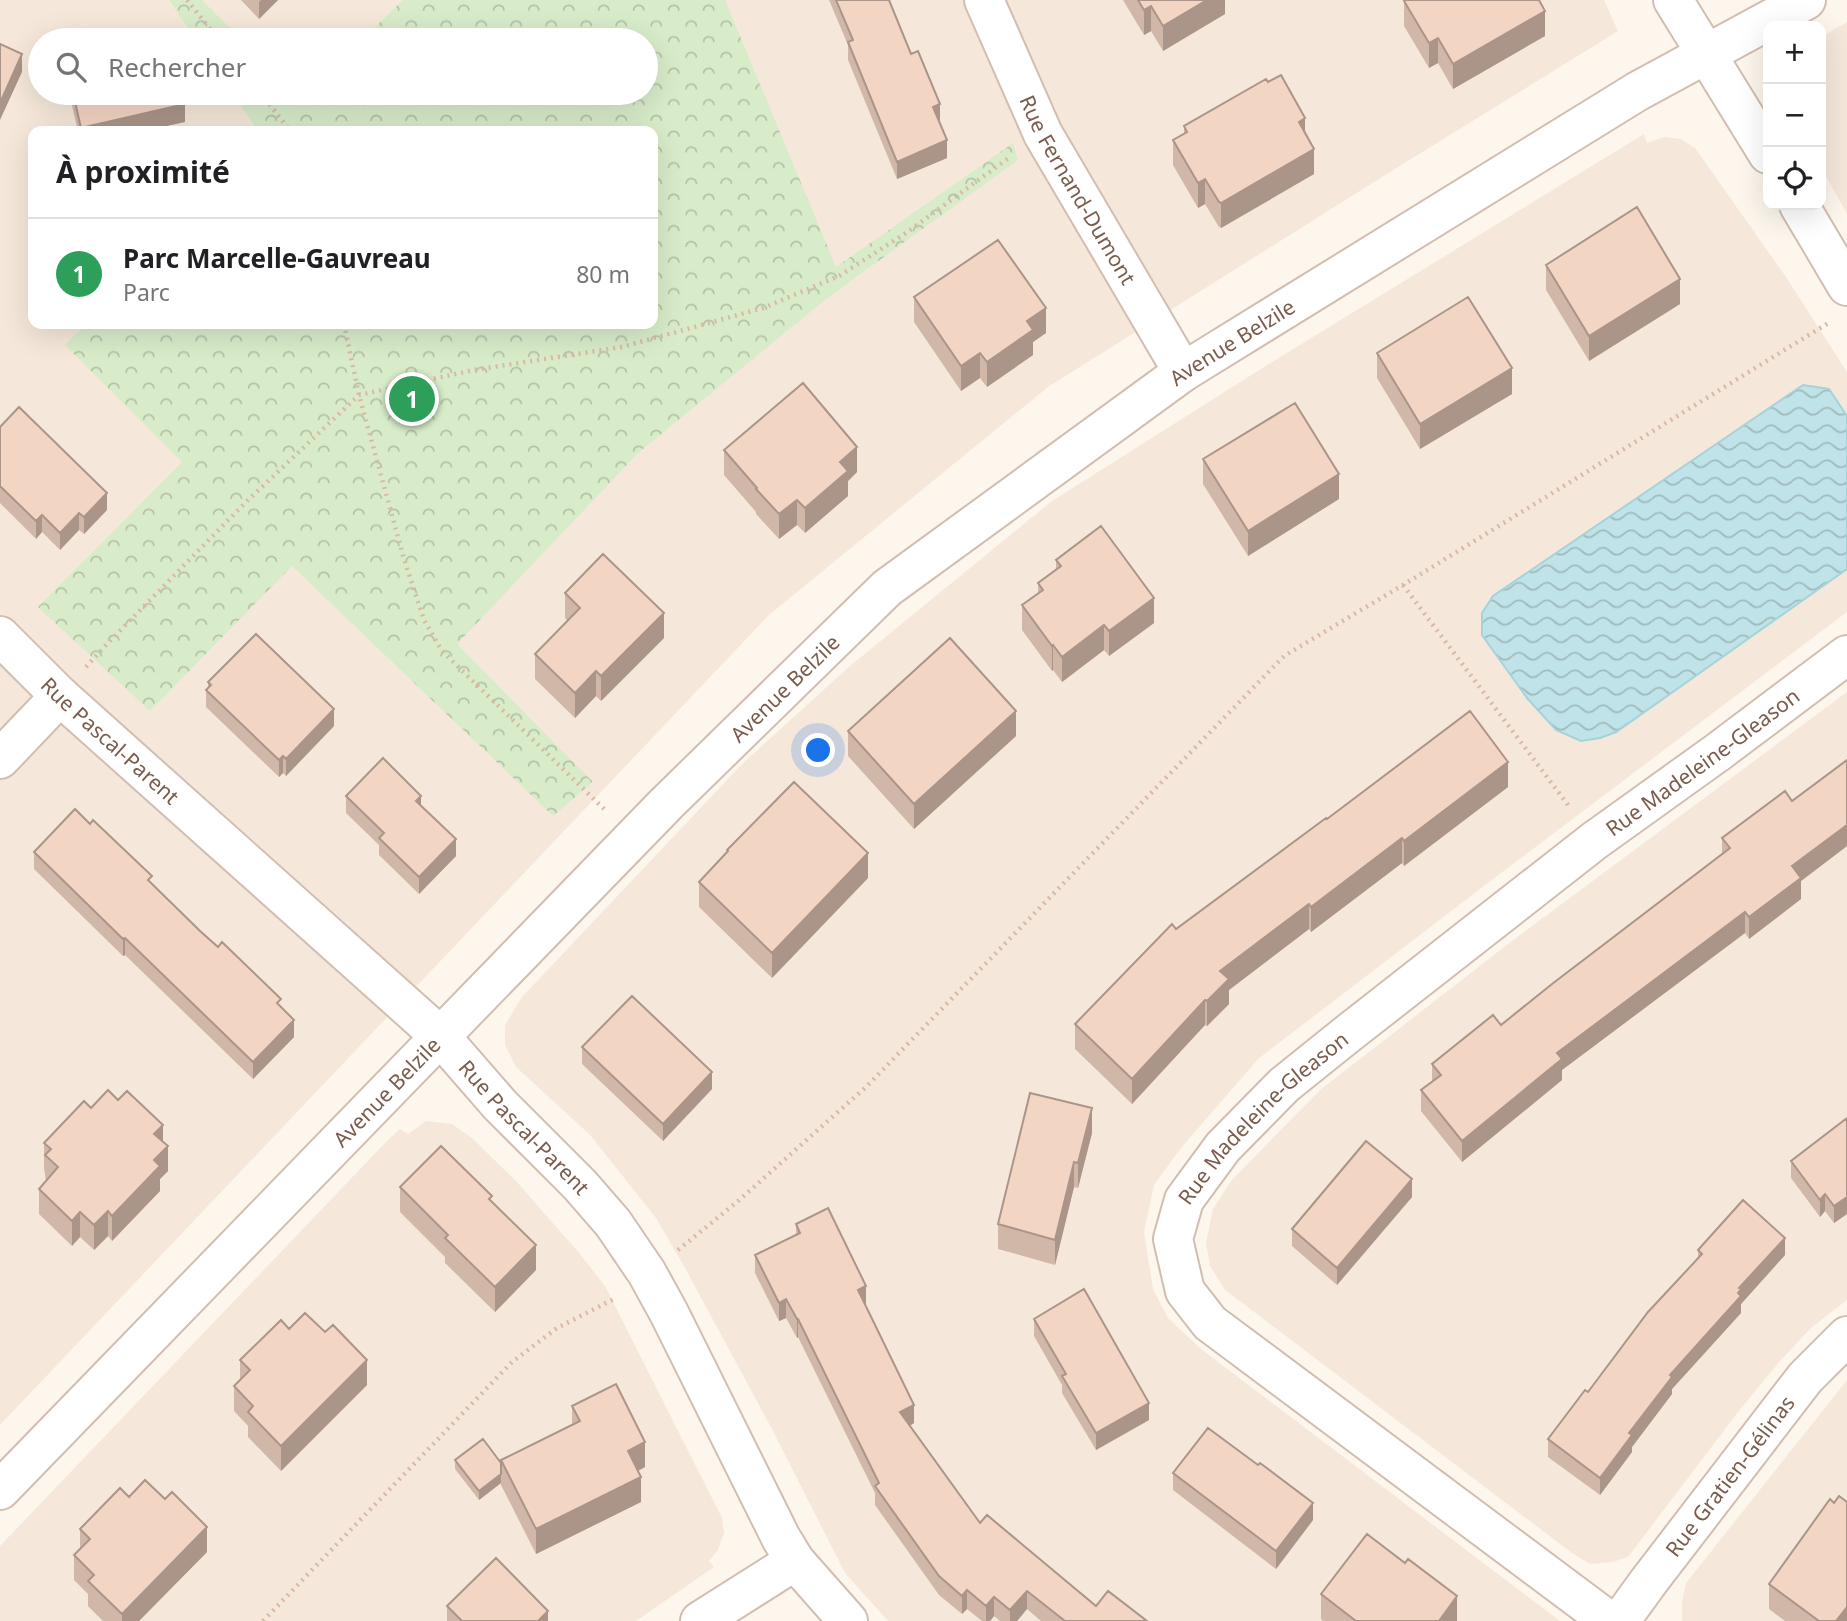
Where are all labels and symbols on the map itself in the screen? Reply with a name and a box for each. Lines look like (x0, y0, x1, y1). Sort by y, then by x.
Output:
street label: Rue Fernand-Dumont (1014, 91, 1143, 290)
street label: Avenue Belzile (1163, 292, 1300, 392)
pin: 1 (389, 373, 435, 425)
street label: Avenue Belzile (724, 628, 845, 748)
street label: Rue Pascal-Parent (35, 671, 186, 811)
street label: Rue Madeleine-Gleason (1600, 682, 1805, 842)
your location (801, 733, 835, 767)
street label: Rue Madeleine-Gleason (1171, 1025, 1354, 1210)
street label: Avenue Belzile (327, 1031, 446, 1153)
street label: Rue Pascal-Parent (453, 1054, 596, 1201)
street label: Rue Gratien-Gélinas (1659, 1390, 1801, 1562)

